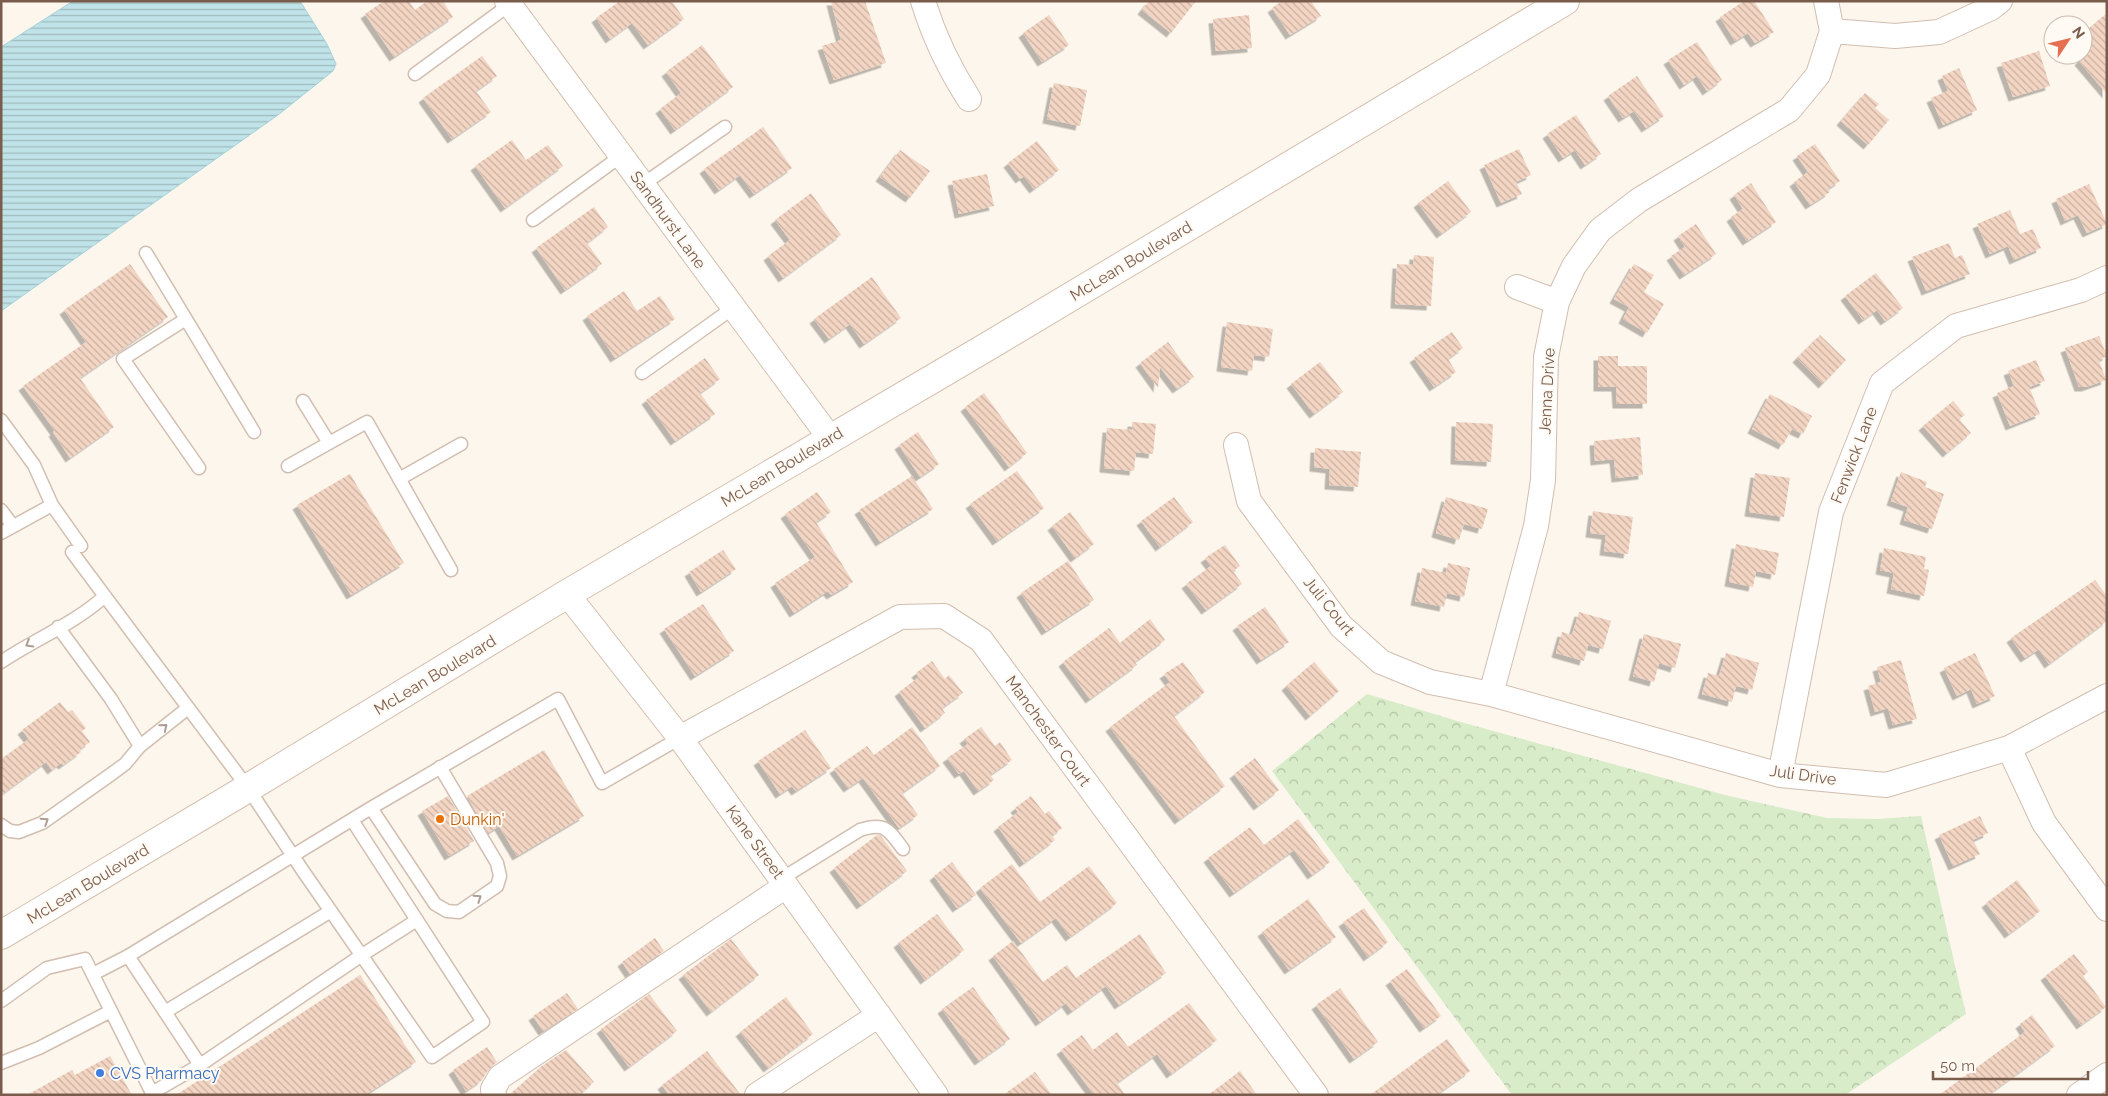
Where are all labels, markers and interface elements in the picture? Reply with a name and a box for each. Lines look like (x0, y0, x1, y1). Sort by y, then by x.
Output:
north arrow (2043, 15, 2093, 65)
text: N (2069, 24, 2088, 42)
street label: Sandhurst Lane (626, 167, 710, 273)
street label: McLean Boulevard (1067, 217, 1195, 305)
street label: Jenna Drive (1535, 347, 1559, 435)
street label: Fenwick Lane (1827, 404, 1881, 506)
street label: McLean Boulevard (718, 423, 846, 511)
street label: Juli Court (1300, 573, 1359, 640)
street label: McLean Boulevard (371, 631, 499, 719)
one-way arrow (25, 638, 35, 647)
street label: Manchester Court (1001, 672, 1095, 791)
one-way arrow (158, 724, 167, 732)
street label: Juli Drive (1768, 761, 1838, 789)
street label: Kane Street (722, 802, 788, 883)
place label: Dunkin' (450, 810, 505, 829)
marker: Dunkin' (434, 813, 446, 825)
one-way arrow (40, 818, 49, 827)
street label: McLean Boulevard (24, 840, 152, 928)
one-way arrow (472, 895, 482, 904)
scale bar (1933, 1048, 2088, 1080)
text: 50 m (1940, 1057, 1975, 1075)
place label: CVS Pharmacy (110, 1064, 220, 1083)
marker: CVS Pharmacy (94, 1067, 106, 1079)

